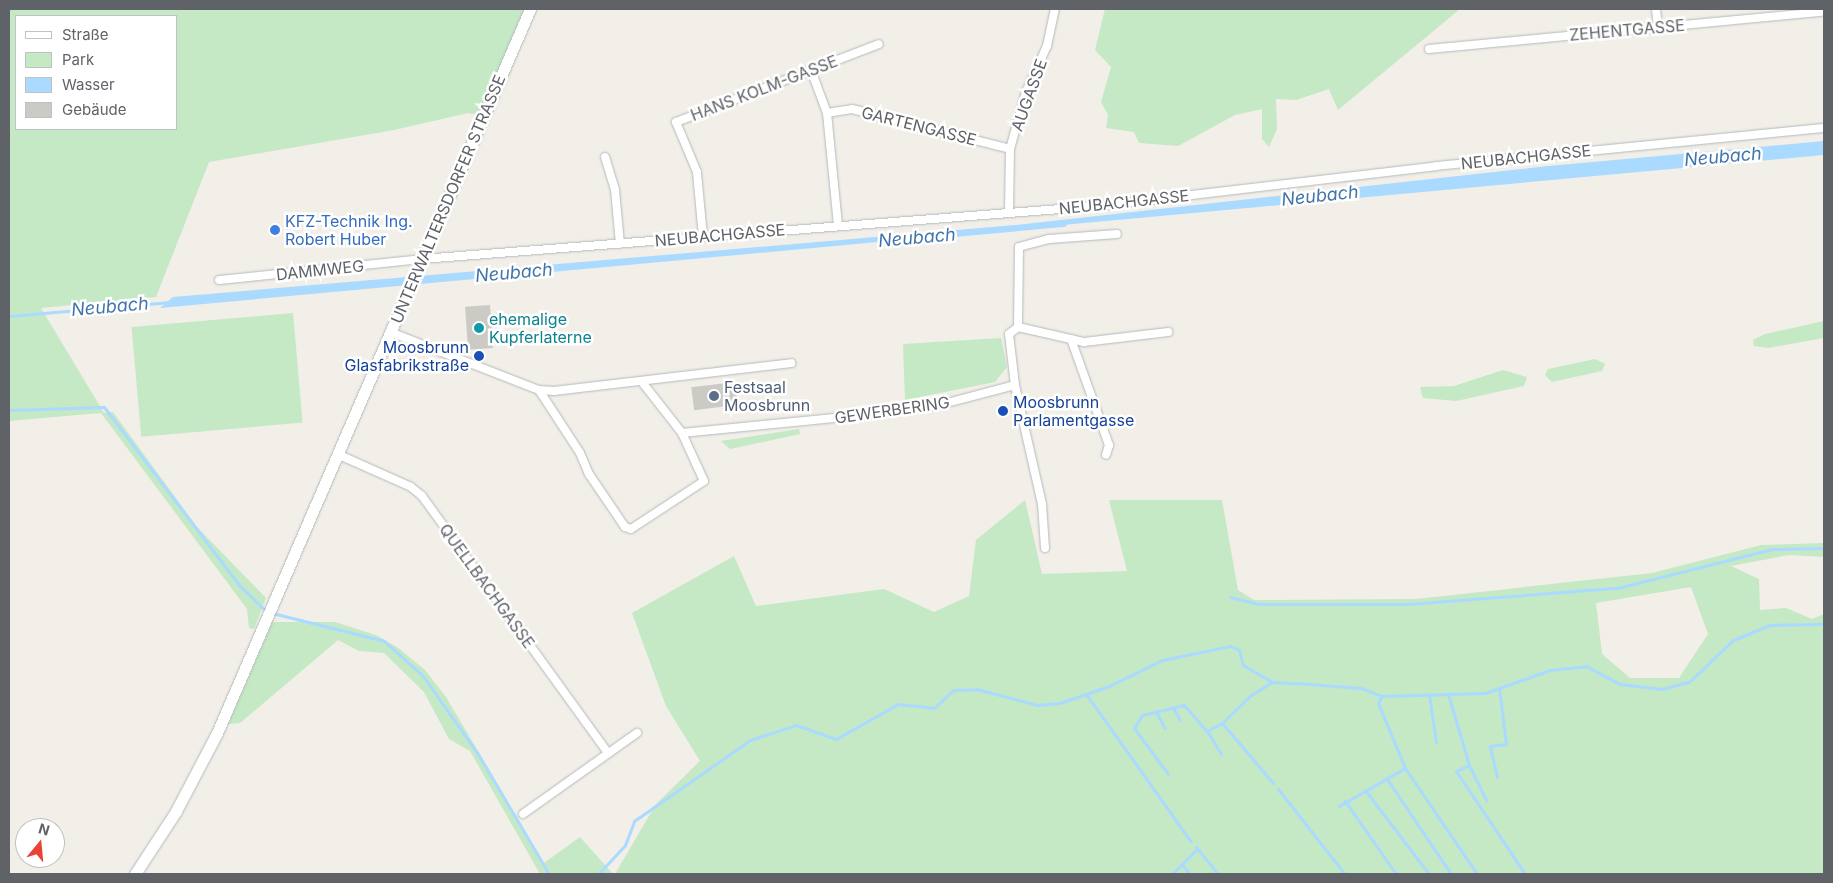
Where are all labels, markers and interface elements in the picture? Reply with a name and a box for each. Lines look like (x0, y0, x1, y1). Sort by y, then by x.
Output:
legend (15, 15, 178, 130)
street label: ZEHENTGASSE (1568, 15, 1686, 45)
text: Straße (62, 25, 109, 44)
text: Park (62, 50, 94, 69)
street label: HANS KOLM-GASSE (688, 51, 840, 125)
street label: AUGASSE (1007, 56, 1051, 134)
street label: UNTERWALTERSDORFER STRASSE (387, 72, 509, 326)
text: Wasser (62, 75, 115, 94)
text: Gebäude (62, 100, 127, 119)
street label: GARTENGASSE (860, 102, 978, 150)
street label: NEUBACHGASSE (1460, 141, 1592, 173)
water label: Neubach (1683, 143, 1763, 171)
water label: Neubach (1280, 181, 1360, 211)
street label: NEUBACHGASSE (1058, 186, 1190, 218)
place label: KFZ-Technik Ing. Robert Huber (285, 211, 413, 249)
street label: NEUBACHGASSE (654, 220, 786, 250)
marker: KFZ-Technik Ing. Robert Huber (269, 224, 281, 236)
water label: Neubach (877, 224, 957, 252)
street label: DAMMWEG (275, 256, 365, 284)
water label: Neubach (474, 259, 554, 287)
water label: Neubach (70, 293, 150, 321)
place label: ehemalige Kupferlaterne (489, 309, 592, 347)
marker: ehemalige Kupferlaterne (473, 322, 485, 334)
place label: Moosbrunn Glasfabrikstraße (344, 337, 469, 375)
marker: Moosbrunn Glasfabrikstraße (473, 350, 485, 362)
place label: Festsaal Moosbrunn (724, 377, 810, 415)
marker: Festsaal Moosbrunn (708, 390, 720, 402)
street label: GEWERBERING (833, 392, 951, 428)
place label: Moosbrunn Parlamentgasse (1013, 392, 1134, 430)
marker: Moosbrunn Parlamentgasse (997, 405, 1009, 417)
street label: QUELLBACHGASSE (435, 520, 539, 652)
north arrow (15, 818, 65, 868)
text: N (37, 819, 52, 839)

